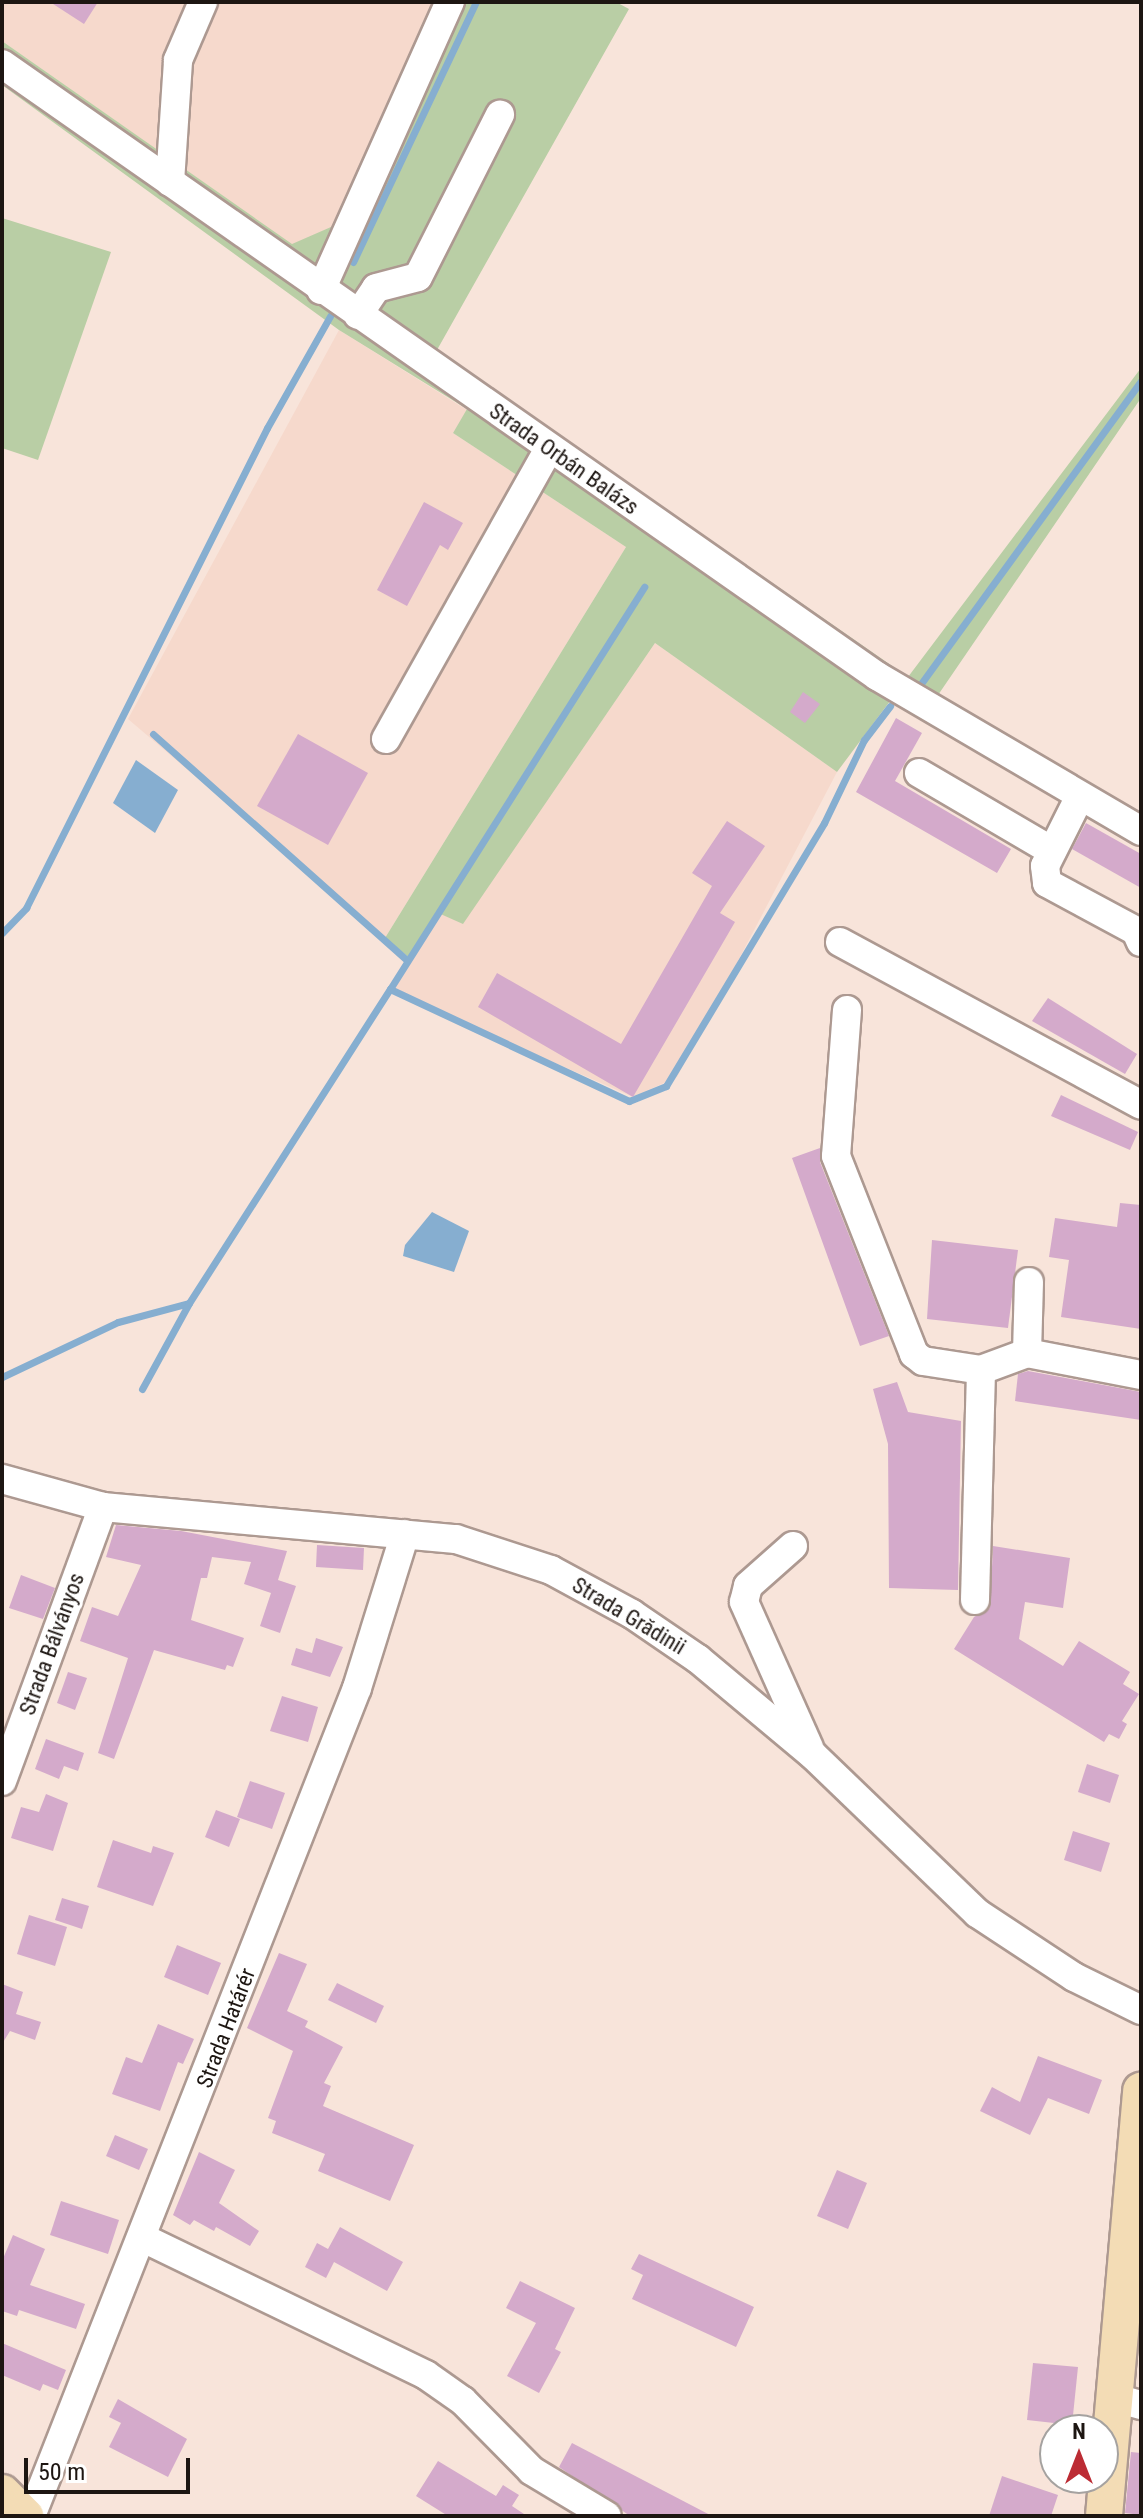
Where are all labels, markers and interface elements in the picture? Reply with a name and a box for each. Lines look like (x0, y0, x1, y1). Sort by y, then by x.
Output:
street label: Strada Orbán Balázs (484, 398, 644, 520)
street label: Strada Bálványos (14, 1569, 90, 1719)
street label: Strada Grădinii (567, 1572, 691, 1660)
street label: Strada Határér (191, 1964, 261, 2092)
north arrow (1039, 2414, 1119, 2494)
text: N (1072, 2419, 1086, 2444)
scale bar (28, 2442, 194, 2492)
text: 50 m (38, 2458, 85, 2486)

